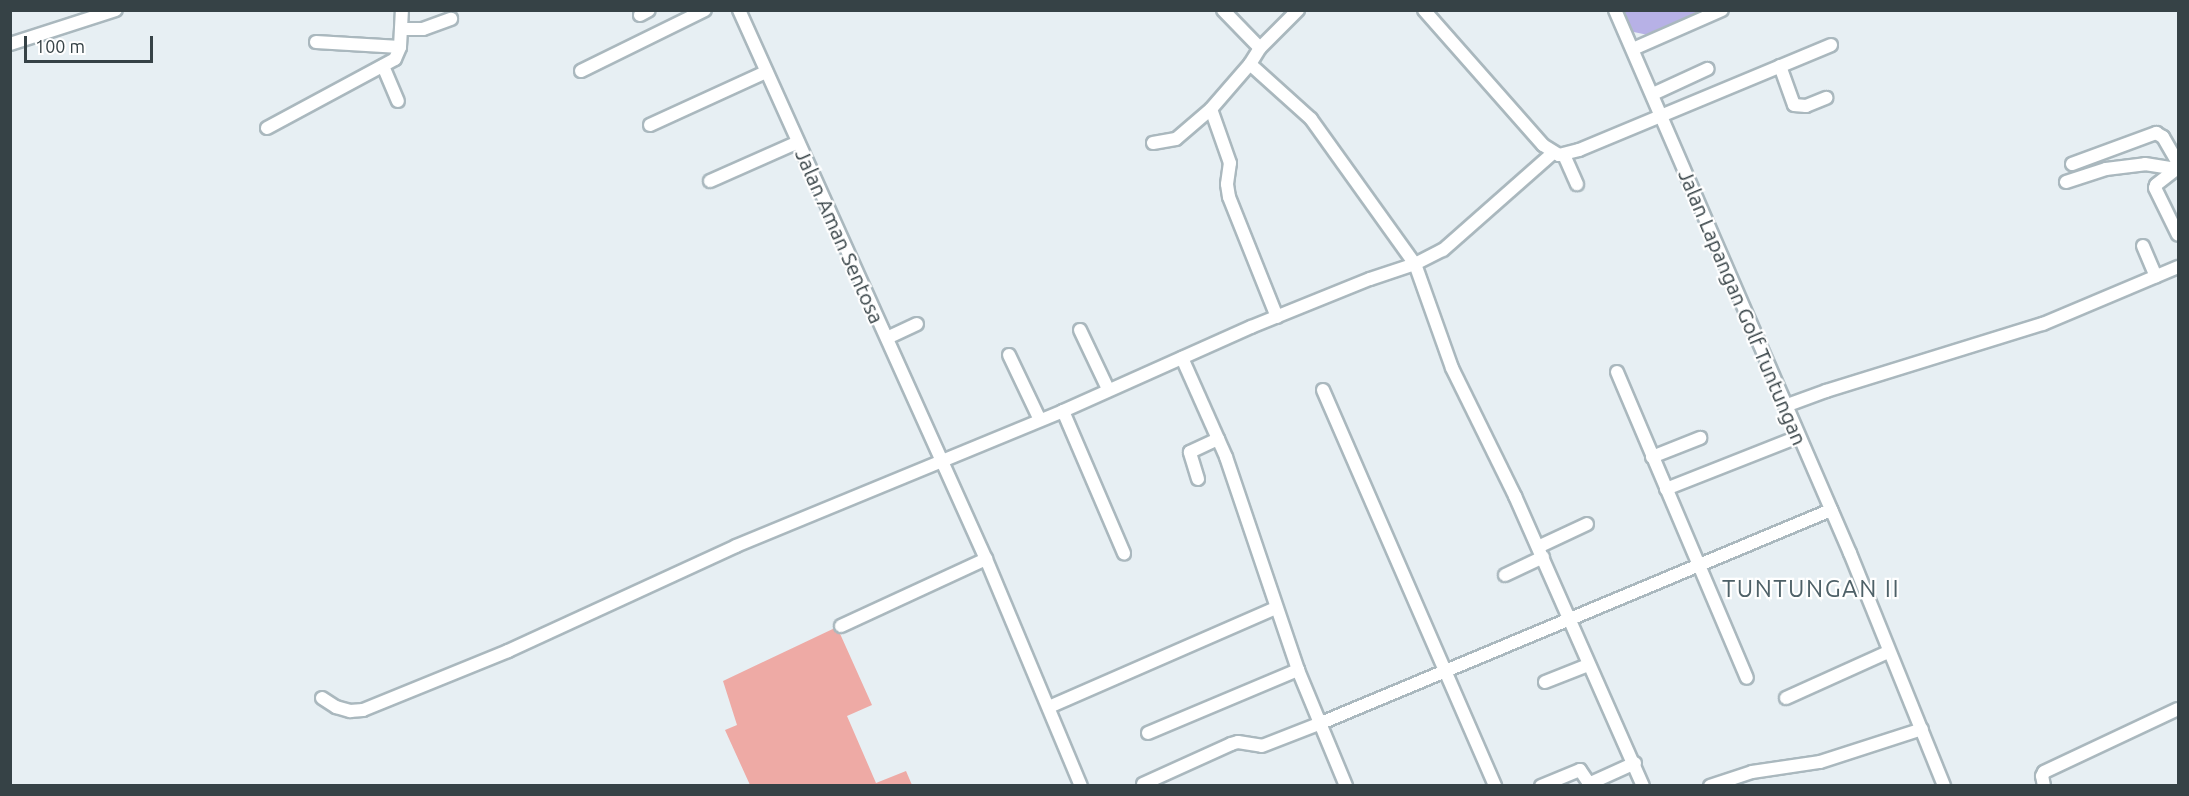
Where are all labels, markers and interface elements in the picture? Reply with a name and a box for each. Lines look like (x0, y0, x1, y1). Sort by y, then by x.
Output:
scale bar (27, 24, 156, 62)
text: 100 m (35, 36, 85, 56)
street label: Jalan Aman Sentosa (790, 145, 890, 327)
street label: Jalan Lapangan Golf Tuntungan (1673, 165, 1813, 449)
district label: TUNTUNGAN II (1722, 575, 1900, 603)

